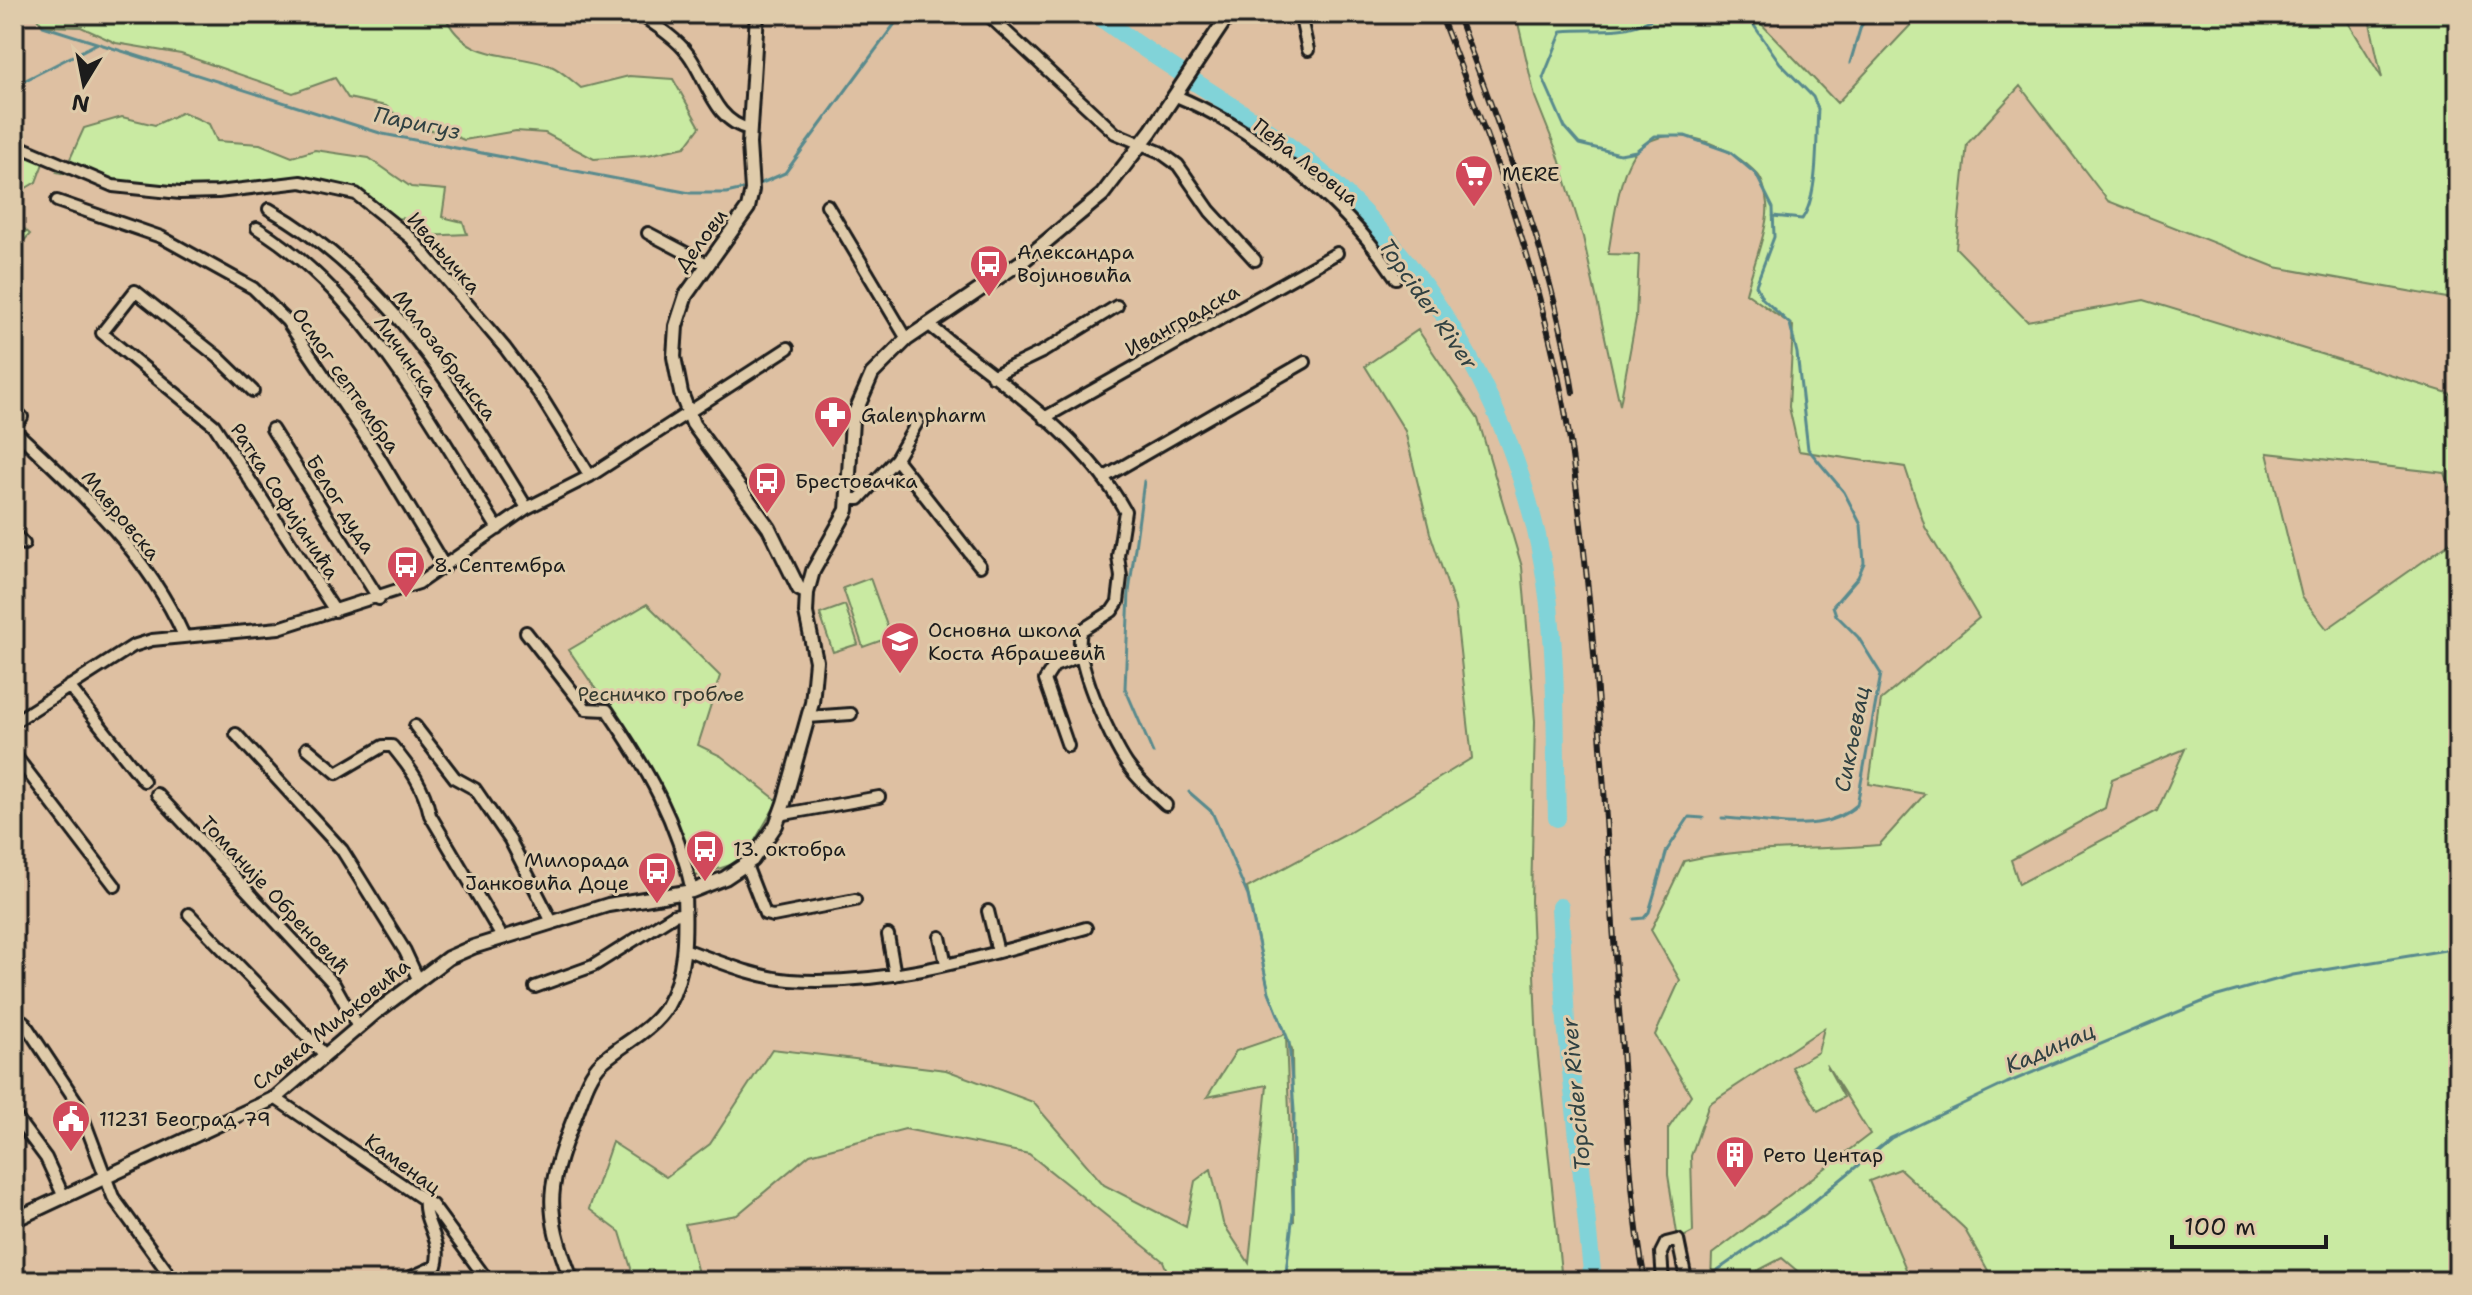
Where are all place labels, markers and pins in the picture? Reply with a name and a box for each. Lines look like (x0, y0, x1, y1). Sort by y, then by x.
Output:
supermarket icon: MERE (1453, 153, 1495, 208)
place label: MERE (1502, 161, 1560, 187)
place label: Александра Војиновића (1017, 239, 1135, 288)
bus stop icon: Александра Војиновића (968, 243, 1010, 298)
pharmacy icon: Galen pharm (812, 394, 854, 449)
place label: Galen pharm (861, 402, 986, 428)
bus stop icon: Брестовачка (746, 460, 788, 515)
place label: Брестовачка (795, 468, 918, 494)
bus stop icon: 8. Септембра (385, 544, 427, 599)
place label: 8. Септембра (434, 552, 566, 578)
place label: Основна школа Коста Абрашевић (928, 617, 1106, 666)
school or university icon: Основна школа Коста Абрашевић (879, 620, 921, 675)
bus stop icon: 13. октобра (684, 828, 726, 883)
place label: 13. октобра (733, 836, 846, 862)
place label: Милорада Јанковића Доце (465, 847, 630, 896)
bus stop icon: Милорада Јанковића Доце (636, 850, 678, 905)
public building icon: 11231 Београд 79 (50, 1098, 92, 1153)
place label: 11231 Београд 79 (99, 1106, 271, 1132)
building icon: Рето Центар (1714, 1134, 1756, 1189)
place label: Рето Центар (1763, 1142, 1883, 1168)

